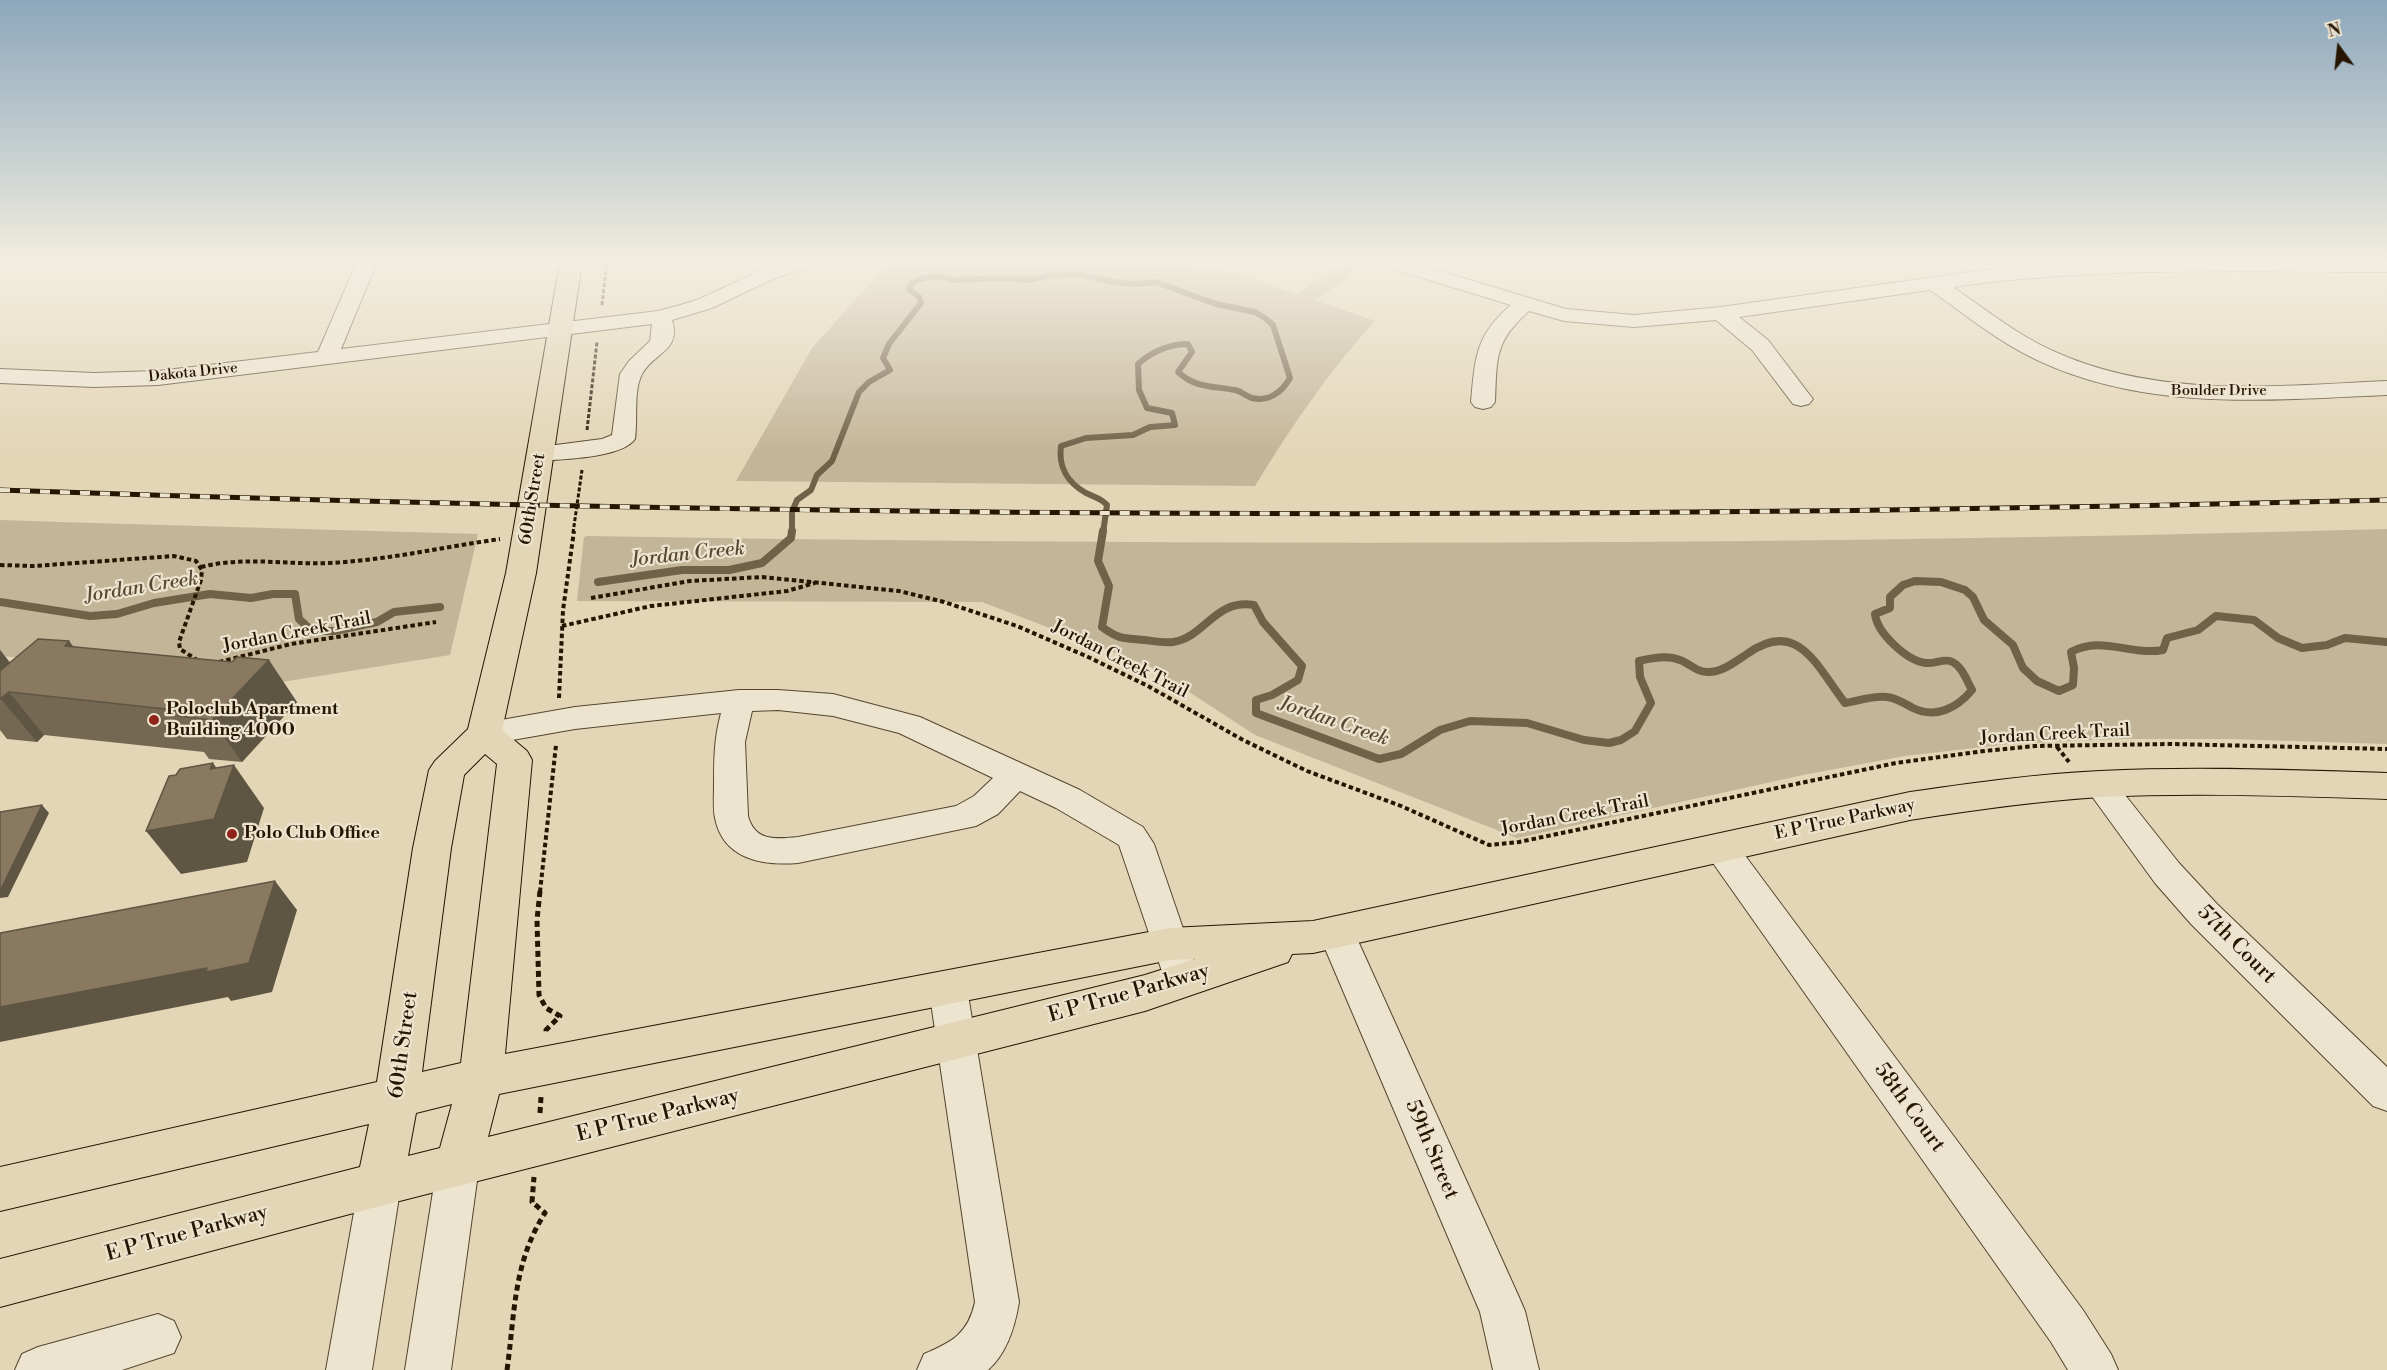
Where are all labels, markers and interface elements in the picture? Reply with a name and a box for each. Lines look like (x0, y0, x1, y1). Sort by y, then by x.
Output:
north arrow (2309, 18, 2369, 78)
text: N (2326, 19, 2343, 42)
street label: Dakota Drive (147, 359, 239, 387)
street label: Boulder Drive (2171, 382, 2267, 400)
street label: 60th Street (515, 452, 551, 546)
water label: Jordan Creek (630, 537, 746, 573)
water label: Jordan Creek (84, 567, 200, 609)
street label: Jordan Creek Trail (221, 608, 373, 658)
street label: Jordan Creek Trail (1048, 616, 1192, 704)
water label: Jordan Creek (1276, 692, 1392, 752)
place label: Poloclub Apartment Building 4000 (166, 699, 338, 742)
marker: Poloclub Apartment Building 4000 (147, 713, 161, 727)
street label: Jordan Creek Trail (1979, 720, 2131, 750)
street label: Jordan Creek Trail (1499, 791, 1651, 841)
street label: E P True Parkway (1773, 795, 1917, 845)
place label: Polo Club Office (244, 823, 380, 845)
marker: Polo Club Office (225, 827, 239, 841)
street label: 57th Court (2191, 900, 2281, 990)
street label: E P True Parkway (1045, 959, 1213, 1029)
street label: 60th Street (384, 990, 424, 1100)
street label: 58th Court (1868, 1058, 1950, 1158)
street label: E P True Parkway (574, 1084, 742, 1148)
street label: 59th Street (1399, 1096, 1463, 1204)
street label: E P True Parkway (103, 1200, 271, 1268)

